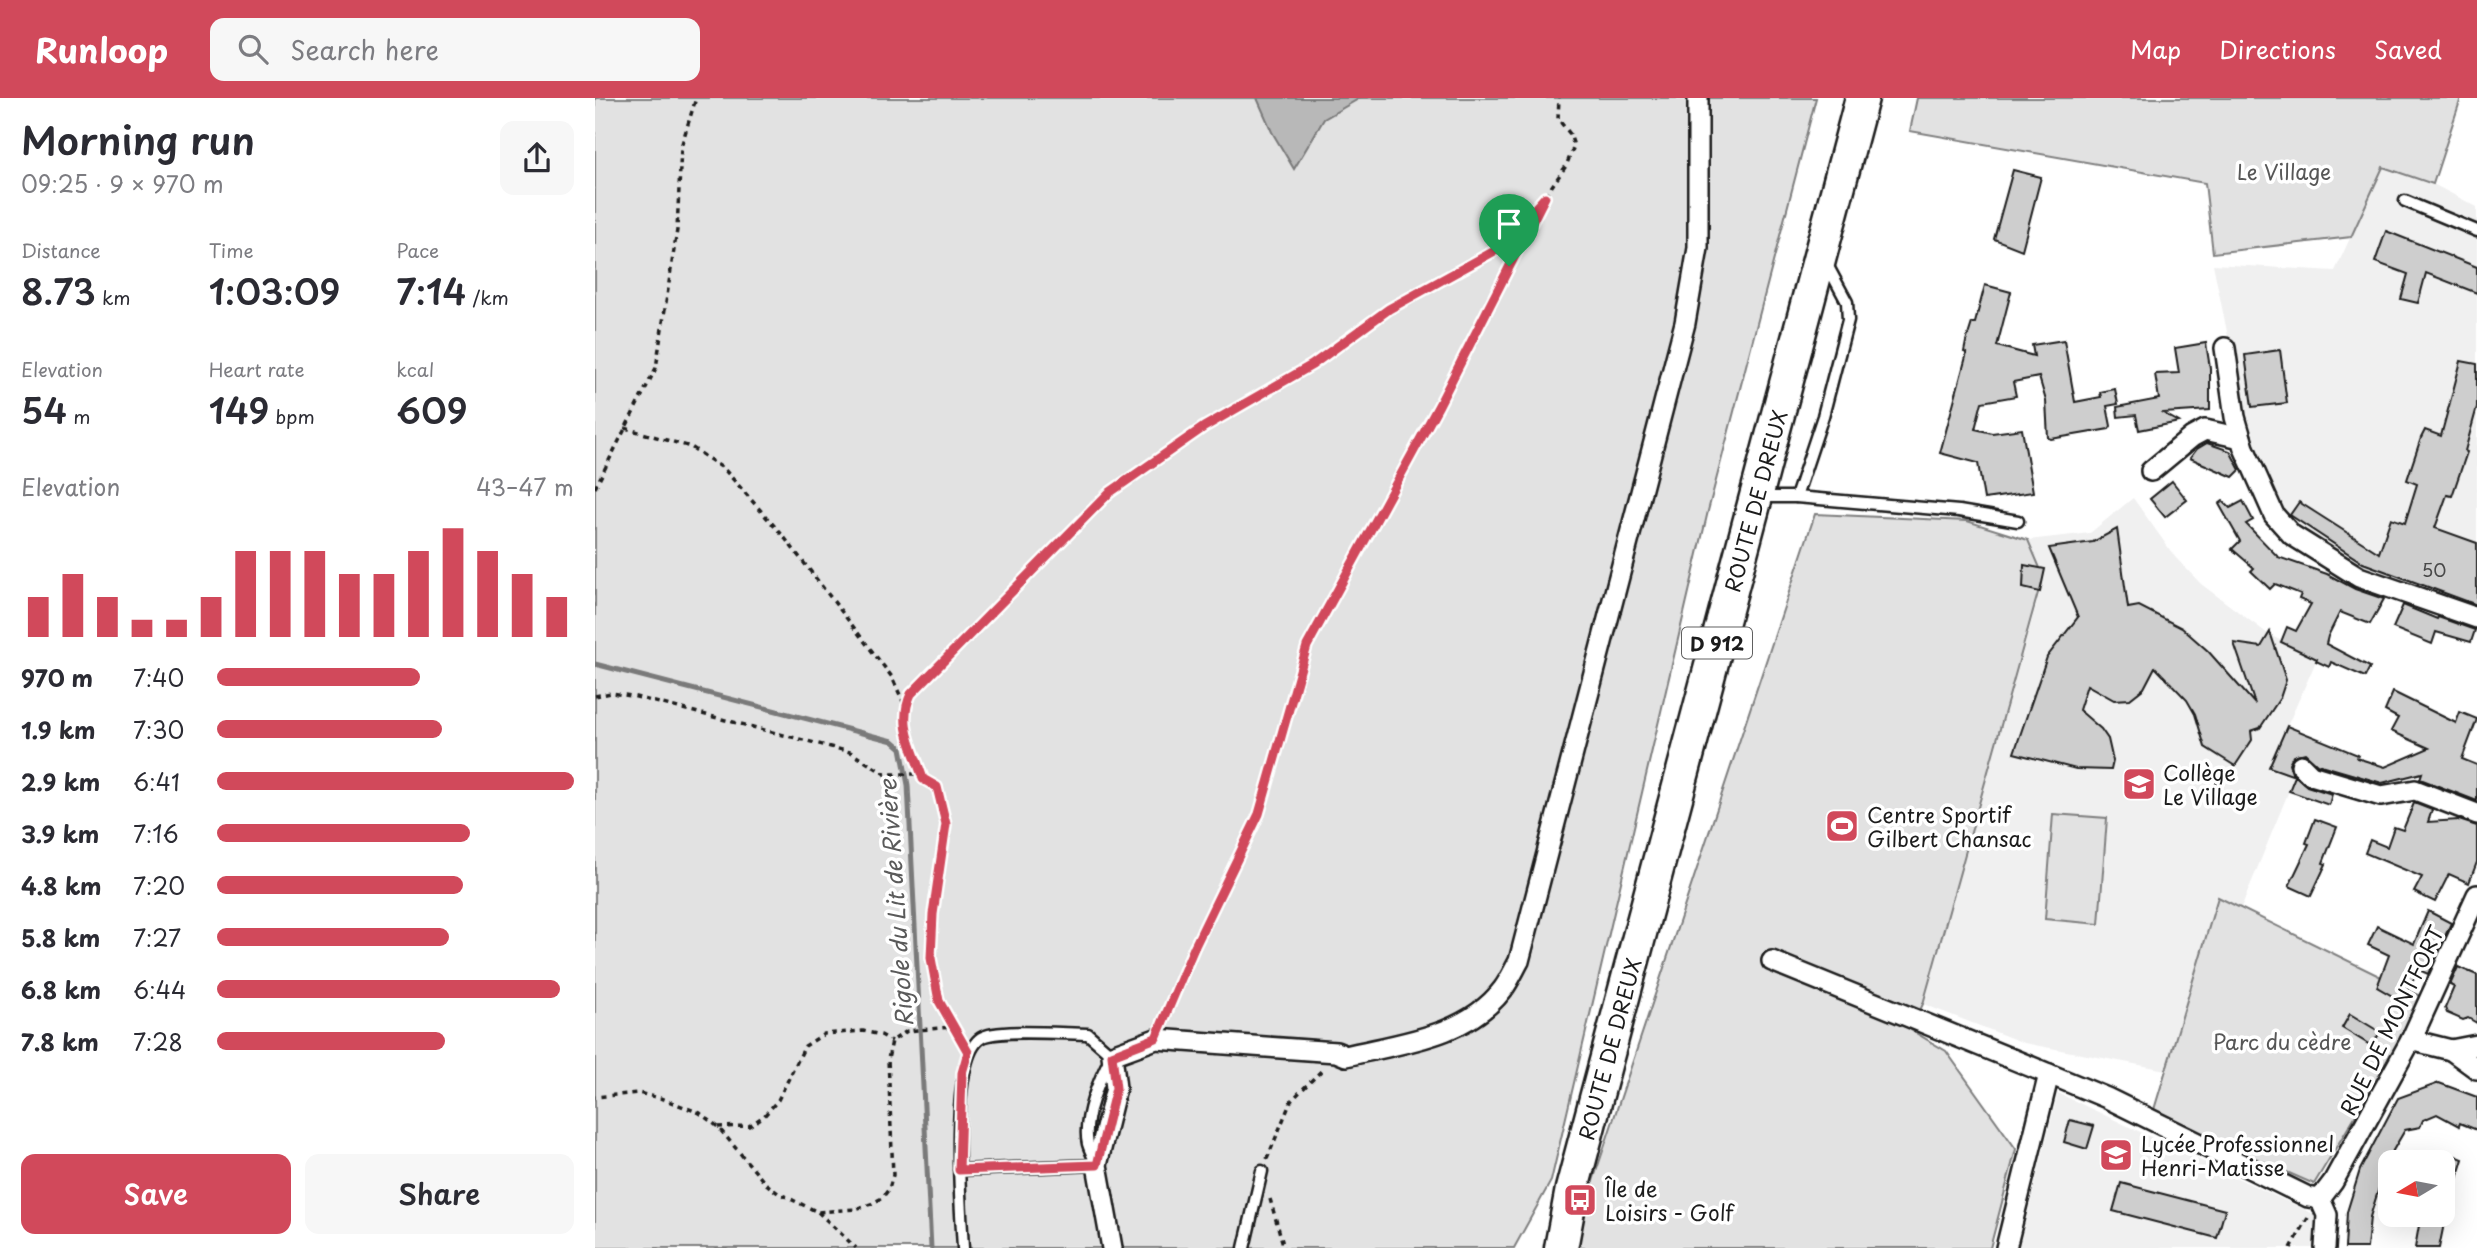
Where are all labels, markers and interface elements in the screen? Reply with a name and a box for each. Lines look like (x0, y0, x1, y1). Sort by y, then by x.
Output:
search box (210, 18, 700, 81)
text: Runloop (35, 24, 168, 74)
icon: search (234, 30, 272, 68)
text: Search here (290, 30, 439, 69)
text: Map (2130, 31, 2181, 67)
text: Directions (2219, 31, 2336, 67)
text: Saved (2374, 31, 2442, 67)
text: Morning run (21, 111, 255, 168)
button: share (500, 121, 574, 195)
park label: Le Village (2237, 155, 2331, 187)
text: 09:25 · 9 × 970 m (21, 166, 224, 201)
pin (1479, 194, 1539, 266)
icon: arrive (1490, 205, 1528, 243)
text: Distance (21, 236, 101, 264)
text: Time (209, 236, 254, 264)
text: Pace (396, 236, 439, 264)
text: 8.73 (21, 264, 96, 317)
text: 1:03:09 (209, 264, 340, 317)
text: 7:14 (396, 264, 466, 317)
text: km (96, 283, 131, 311)
text: /km (466, 283, 509, 311)
text: Elevation (21, 355, 103, 383)
text: Heart rate (209, 355, 305, 383)
text: kcal (396, 355, 434, 383)
text: 54 (21, 383, 67, 436)
text: 149 (209, 383, 269, 436)
text: 609 (396, 383, 468, 436)
text: m (67, 402, 91, 430)
text: bpm (269, 402, 315, 430)
street label: ROUTE DE DREUX (1715, 406, 1795, 596)
text: Elevation (21, 469, 120, 504)
text: 43–47 m (476, 469, 574, 504)
house number: 50 (2422, 556, 2446, 583)
road number: D 912 (1682, 628, 1752, 658)
text: 970 m (21, 660, 93, 695)
text: 7:40 (133, 660, 184, 695)
text: 1.9 km (21, 712, 95, 747)
text: 7:30 (133, 712, 184, 747)
place label: Collège Le Village (2163, 756, 2258, 812)
text: 2.9 km (21, 764, 100, 799)
text: 6:41 (133, 764, 180, 799)
school or university icon: Collège Le Village (2120, 765, 2158, 803)
water label: Rigole du Lit de Rivière (869, 777, 921, 1028)
place label: Centre Sportif Gilbert Chansac (1867, 798, 2031, 854)
sports icon: Centre Sportif Gilbert Chansac (1823, 807, 1861, 845)
text: 3.9 km (21, 816, 99, 851)
text: 7:16 (133, 816, 179, 851)
text: 4.8 km (21, 868, 102, 903)
text: 7:20 (133, 868, 185, 903)
street label: RUE DE MONTFORT (2331, 919, 2451, 1120)
text: 5.8 km (21, 920, 100, 955)
text: 7:27 (133, 920, 181, 955)
street label: ROUTE DE DREUX (1569, 954, 1649, 1144)
text: 6.8 km (21, 972, 101, 1007)
text: 6:44 (133, 972, 186, 1007)
text: 7.8 km (21, 1024, 99, 1059)
text: 7:28 (133, 1024, 183, 1059)
park label: Parc du cèdre (2213, 1025, 2351, 1057)
place label: Lycée Professionnel Henri-Matisse (2141, 1127, 2334, 1183)
school or university icon: Lycée Professionnel Henri-Matisse (2097, 1136, 2135, 1174)
north arrow (2378, 1150, 2455, 1227)
map controls (2378, 1150, 2455, 1227)
button: Save (21, 1154, 291, 1234)
button: Share (305, 1154, 574, 1234)
place label: Île de Loisirs - Golf (1605, 1172, 1735, 1228)
bus stop icon: Île de Loisirs - Golf (1561, 1181, 1599, 1219)

